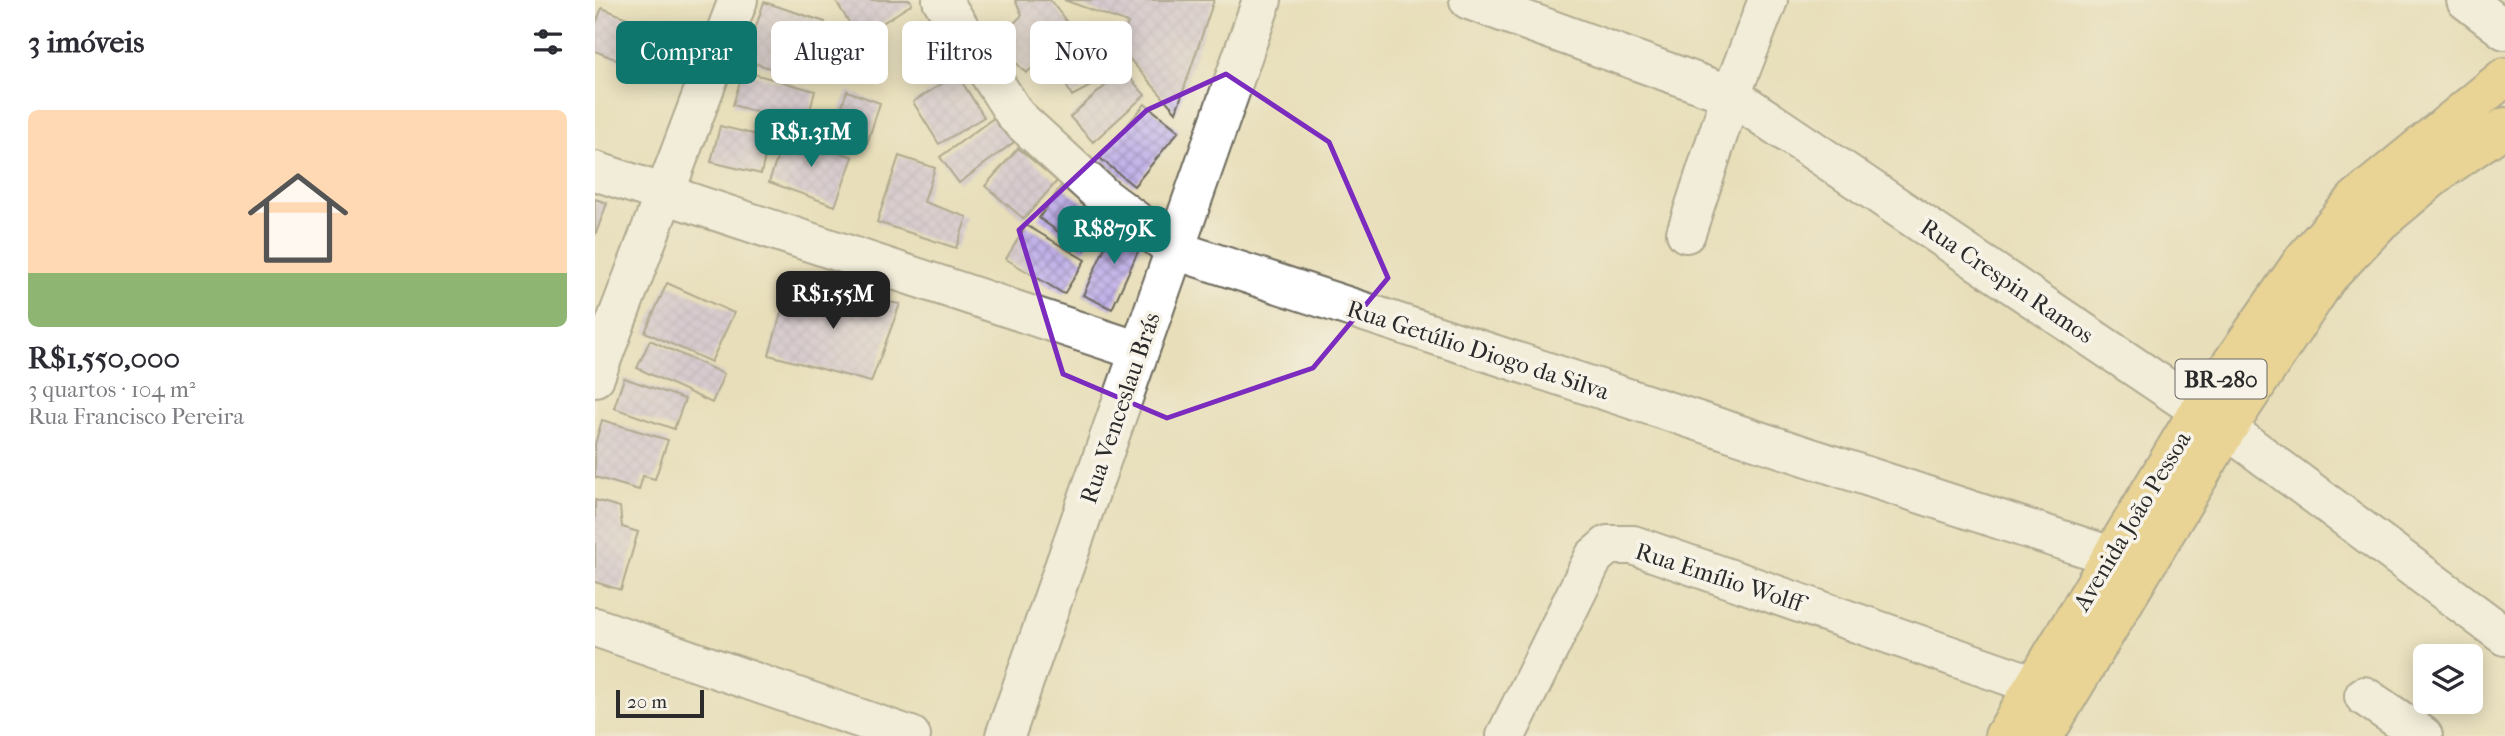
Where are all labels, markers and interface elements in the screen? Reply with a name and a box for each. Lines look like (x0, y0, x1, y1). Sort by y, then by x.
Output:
chip: Comprar (616, 21, 757, 84)
chip: Alugar (771, 21, 888, 84)
chip: Filtros (902, 21, 1016, 84)
chip: Novo (1030, 21, 1132, 84)
icon: filters (529, 23, 567, 61)
text: 3 imóveis (28, 25, 144, 60)
pin: R$1.31M (746, 110, 876, 169)
text: R$1.31M (771, 118, 851, 145)
icon: home (235, 155, 361, 281)
pin: R$879K (1057, 206, 1171, 266)
street label: Rua Crespin Ramos (1915, 213, 2099, 349)
text: R$879K (1074, 215, 1154, 242)
pin: R$1.55M (768, 272, 898, 331)
text: R$1.55M (792, 280, 874, 307)
street label: Rua Getúlio Diogo da Silva (1343, 294, 1614, 406)
street label: Rua Venceslau Brás (1074, 309, 1166, 507)
text: R$1,550,000 (28, 341, 180, 376)
road number: BR-280 (2175, 360, 2267, 398)
text: 3 quartos · 104 m² (28, 376, 195, 403)
text: Rua Francisco Pereira (28, 403, 244, 430)
street label: Avenida João Pessoa (2067, 425, 2197, 617)
street label: Rua Emílio Wolff (1632, 537, 1812, 619)
map controls (2413, 644, 2483, 714)
button: layers (2413, 644, 2483, 714)
scale bar (616, 687, 703, 719)
text: 20 m (627, 691, 667, 713)

